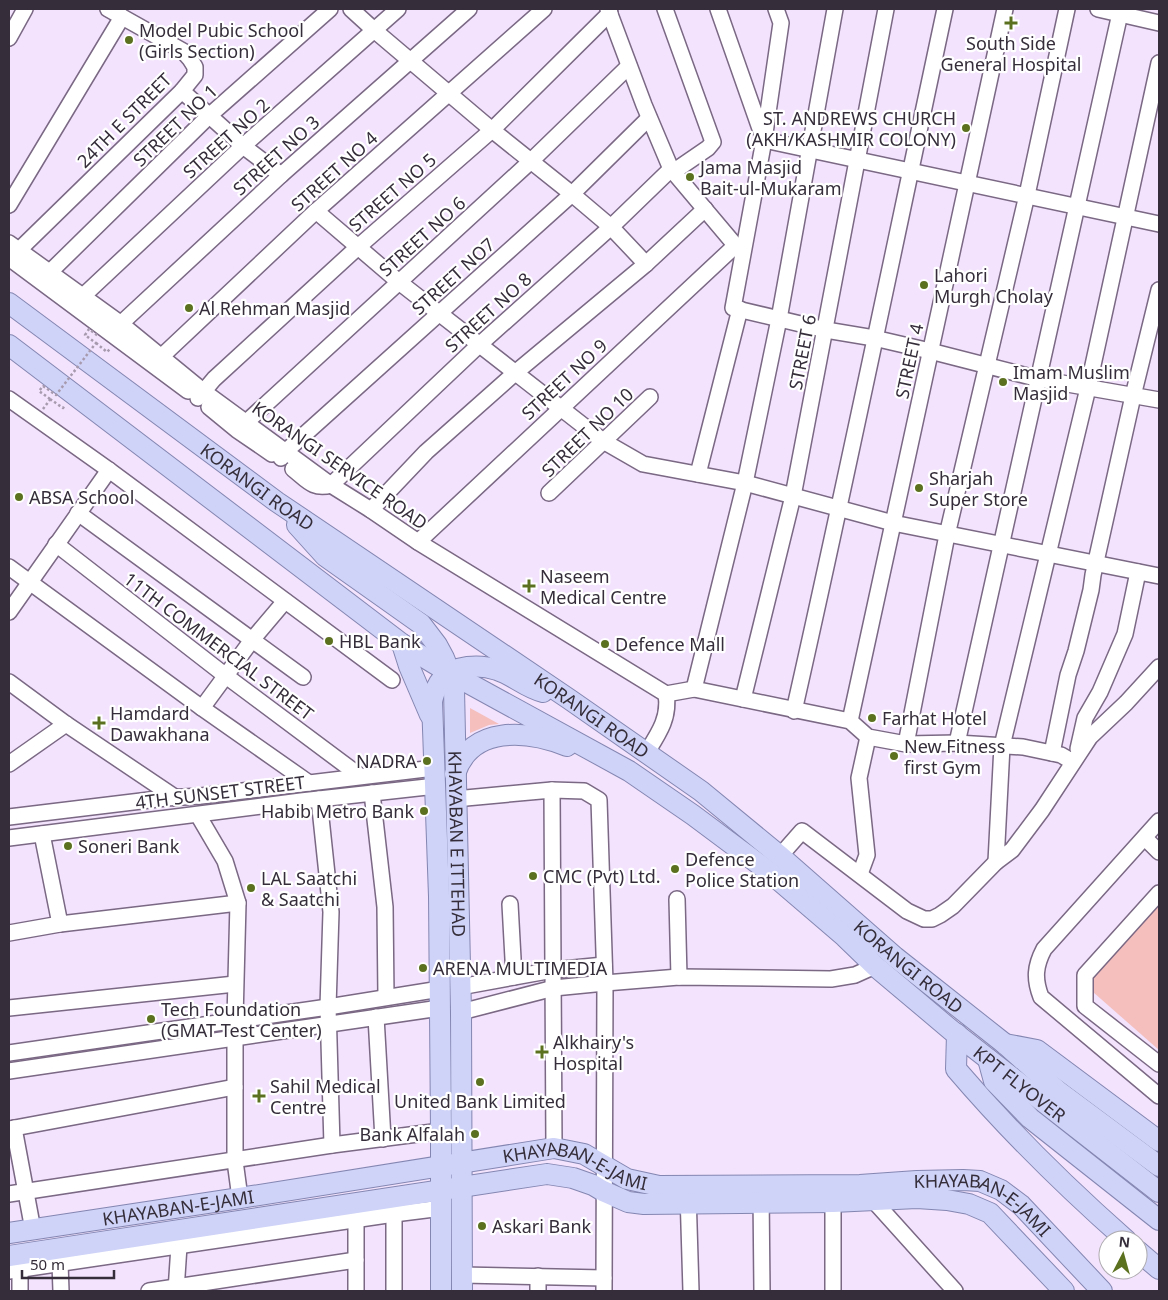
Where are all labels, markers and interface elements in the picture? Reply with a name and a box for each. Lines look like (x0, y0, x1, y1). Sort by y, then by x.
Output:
marker: South Side General Hospital (1004, 16, 1018, 30)
place label: Model Pubic School (Girls Section) (139, 18, 304, 63)
place label: South Side General Hospital (941, 31, 1081, 76)
marker: Model Pubic School (Girls Section) (123, 34, 135, 46)
street label: 24TH E STREET (72, 68, 176, 172)
street label: STREET NO 1 (128, 79, 222, 171)
street label: STREET NO 2 (178, 93, 274, 183)
place label: ST. ANDREWS CHURCH (AKH/KASHMIR COLONY) (746, 106, 956, 151)
street label: STREET NO 3 (228, 110, 324, 200)
marker: ST. ANDREWS CHURCH (AKH/KASHMIR COLONY) (960, 122, 972, 134)
street label: STREET NO 4 (286, 126, 382, 216)
street label: STREET NO 5 (343, 147, 441, 237)
place label: Jama Masjid Bait-ul-Mukaram (698, 155, 841, 200)
marker: Jama Masjid Bait-ul-Mukaram (684, 171, 696, 183)
street label: STREET NO 6 (374, 191, 470, 281)
street label: STREET NO7 (406, 232, 500, 320)
place label: Lahori Murgh Cholay (934, 263, 1054, 308)
street label: STREET NO 8 (440, 267, 536, 357)
marker: Lahori Murgh Cholay (918, 279, 930, 291)
place label: Al Rehman Masjid (199, 296, 350, 320)
marker: Al Rehman Masjid (183, 302, 195, 314)
street label: STREET 6 (783, 312, 821, 392)
street label: STREET 4 (889, 321, 929, 401)
street label: STREET NO 9 (516, 333, 612, 425)
place label: Imam Muslim Masjid (1013, 360, 1130, 405)
marker: Imam Muslim Masjid (997, 376, 1009, 388)
street label: STREET NO 10 (536, 382, 638, 482)
street label: KORANGI SERVICE ROAD (248, 395, 432, 535)
street label: KORANGI ROAD (196, 437, 319, 536)
place label: Sharjah Super Store (929, 466, 1028, 511)
marker: Sharjah Super Store (913, 482, 925, 494)
place label: ABSA School (29, 485, 134, 509)
marker: ABSA School (13, 491, 25, 503)
place label: Naseem Medical Centre (540, 564, 667, 609)
street label: 11TH COMMERCIAL STREET (119, 567, 319, 725)
marker: Naseem Medical Centre (522, 579, 536, 593)
place label: HBL Bank (339, 629, 421, 653)
place label: Defence Mall (615, 632, 725, 656)
marker: HBL Bank (323, 635, 335, 647)
marker: Defence Mall (599, 638, 611, 650)
street label: KORANGI ROAD (530, 667, 654, 763)
place label: Hamdard Dawakhana (110, 701, 210, 746)
place label: Farhat Hotel (882, 706, 987, 730)
marker: Farhat Hotel (866, 712, 878, 724)
marker: Hamdard Dawakhana (92, 716, 106, 730)
place label: New Fitness first Gym (904, 734, 1005, 779)
place label: NADRA (356, 749, 417, 773)
street label: KHAYABAN E ITTEHAD (443, 750, 471, 937)
marker: New Fitness first Gym (888, 750, 900, 762)
marker: NADRA (421, 755, 433, 767)
street label: 4TH SUNSET STREET (134, 770, 306, 814)
place label: Habib Metro Bank (261, 799, 414, 823)
marker: Habib Metro Bank (418, 805, 430, 817)
place label: Soneri Bank (78, 834, 180, 858)
marker: Soneri Bank (62, 840, 74, 852)
place label: Defence Police Station (685, 847, 799, 892)
marker: Defence Police Station (669, 863, 681, 875)
place label: CMC (Pvt) Ltd. (543, 864, 661, 888)
place label: LAL Saatchi & Saatchi (261, 866, 357, 911)
marker: CMC (Pvt) Ltd. (527, 870, 539, 882)
marker: LAL Saatchi & Saatchi (245, 882, 257, 894)
street label: KORANGI ROAD (849, 915, 968, 1019)
place label: ARENA MULTIMEDIA (433, 956, 608, 980)
marker: ARENA MULTIMEDIA (417, 962, 429, 974)
place label: Tech Foundation (GMAT Test Center) (161, 997, 322, 1042)
marker: Tech Foundation (GMAT Test Center) (145, 1013, 157, 1025)
place label: Alkhairy's Hospital (553, 1030, 634, 1075)
street label: KPT FLYOVER (969, 1040, 1071, 1127)
marker: Alkhairy's Hospital (535, 1045, 549, 1059)
place label: Sahil Medical Centre (270, 1074, 381, 1119)
marker: United Bank Limited (474, 1076, 486, 1088)
marker: Sahil Medical Centre (252, 1089, 266, 1103)
place label: United Bank Limited (394, 1089, 566, 1113)
place label: Bank Alfalah (359, 1122, 465, 1146)
marker: Bank Alfalah (469, 1128, 481, 1140)
street label: KHAYABAN-E-JAMI (501, 1136, 650, 1195)
street label: KHAYABAN-E-JAMI (913, 1168, 1056, 1241)
street label: KHAYABAN-E-JAMI (101, 1184, 256, 1231)
place label: Askari Bank (492, 1214, 592, 1238)
marker: Askari Bank (476, 1220, 488, 1232)
north arrow (1098, 1230, 1148, 1280)
text: N (1118, 1232, 1131, 1252)
scale bar (22, 1248, 115, 1280)
text: 50 m (30, 1254, 65, 1274)

